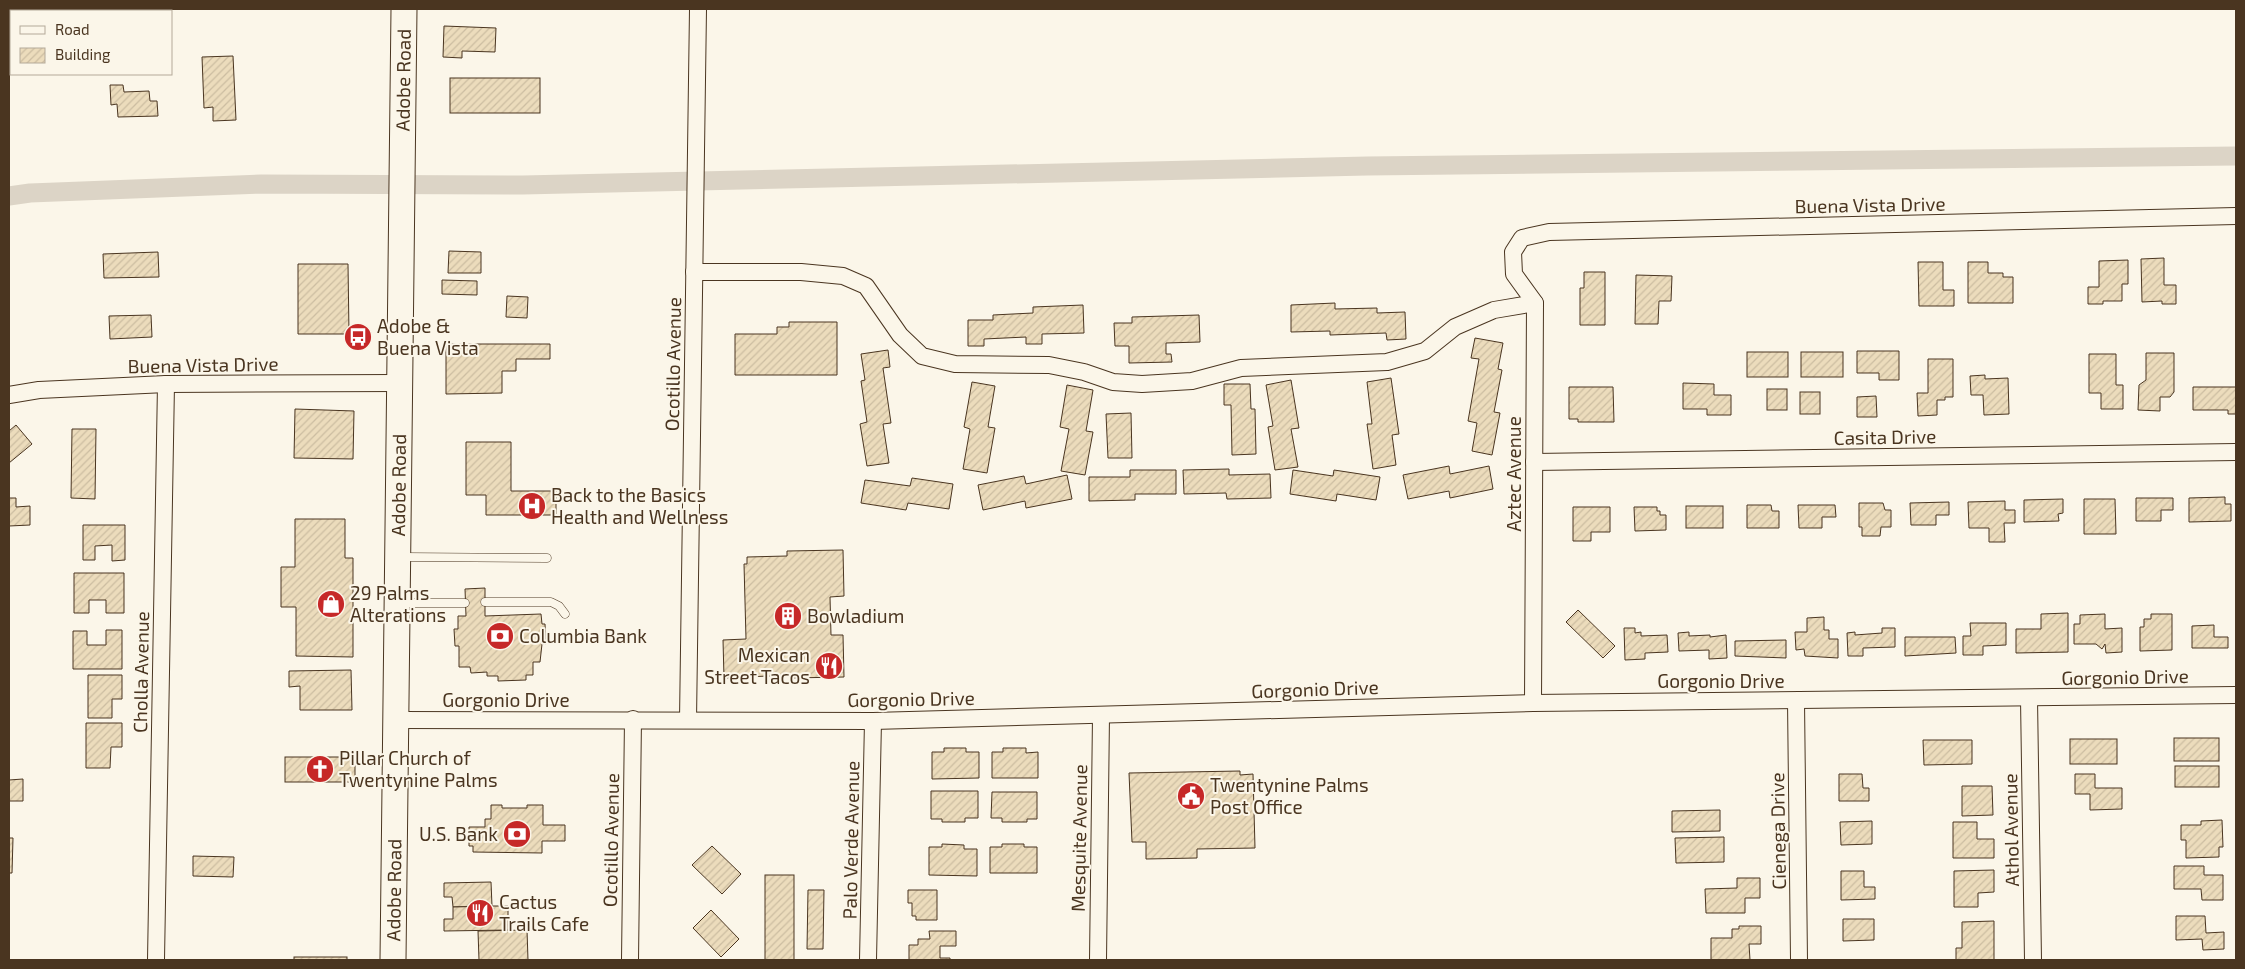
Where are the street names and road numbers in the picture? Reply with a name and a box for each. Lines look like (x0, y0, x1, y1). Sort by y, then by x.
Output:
street label: Adobe Road (391, 29, 415, 131)
street label: Buena Vista Drive (1794, 192, 1946, 217)
street label: Ocotillo Avenue (660, 297, 685, 431)
street label: Buena Vista Drive (127, 352, 279, 377)
street label: Aztec Avenue (1502, 416, 1525, 532)
street label: Casita Drive (1833, 424, 1937, 449)
street label: Adobe Road (386, 434, 410, 536)
street label: Cholla Avenue (128, 611, 153, 733)
street label: Gorgonio Drive (2061, 664, 2189, 689)
street label: Gorgonio Drive (1657, 669, 1785, 692)
street label: Gorgonio Drive (1251, 675, 1379, 702)
street label: Gorgonio Drive (847, 686, 975, 711)
street label: Gorgonio Drive (442, 688, 570, 711)
street label: Palo Verde Avenue (838, 760, 863, 920)
street label: Mesquite Avenue (1066, 764, 1091, 912)
street label: Cienega Drive (1765, 772, 1790, 890)
street label: Ocotillo Avenue (598, 773, 623, 907)
street label: Athol Avenue (1998, 773, 2023, 887)
street label: Adobe Road (381, 839, 405, 941)

